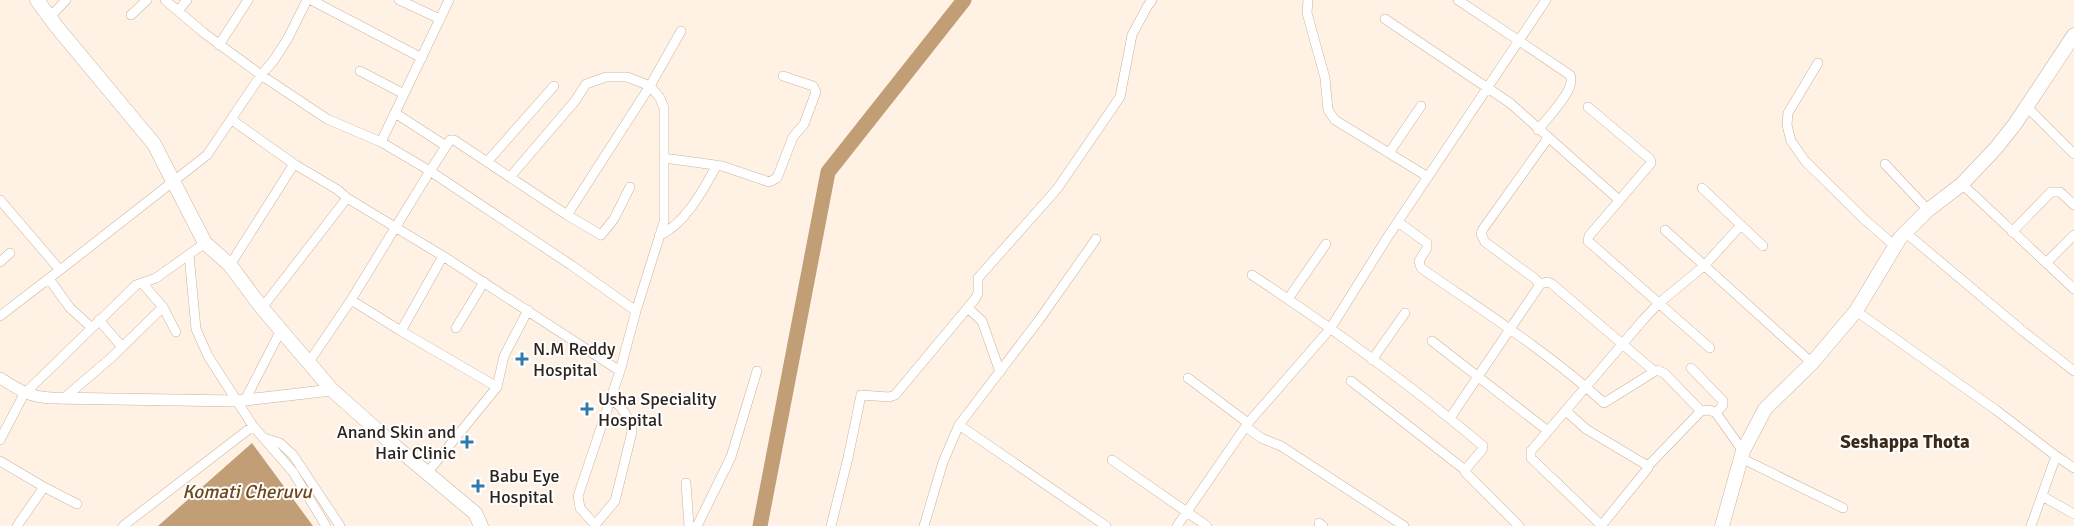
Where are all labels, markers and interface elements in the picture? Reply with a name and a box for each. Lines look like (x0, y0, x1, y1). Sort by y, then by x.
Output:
place label: N.M Reddy Hospital (533, 338, 616, 381)
marker: N.M Reddy Hospital (515, 352, 529, 366)
place label: Usha Speciality Hospital (598, 388, 717, 431)
marker: Usha Speciality Hospital (580, 402, 594, 416)
place label: Anand Skin and Hair Clinic (337, 421, 456, 464)
district label: Seshappa Thota (1840, 430, 1970, 454)
marker: Anand Skin and Hair Clinic (460, 435, 474, 449)
place label: Babu Eye Hospital (489, 465, 559, 508)
marker: Babu Eye Hospital (471, 479, 485, 493)
water label: Komati Cheruvu (182, 480, 313, 504)

